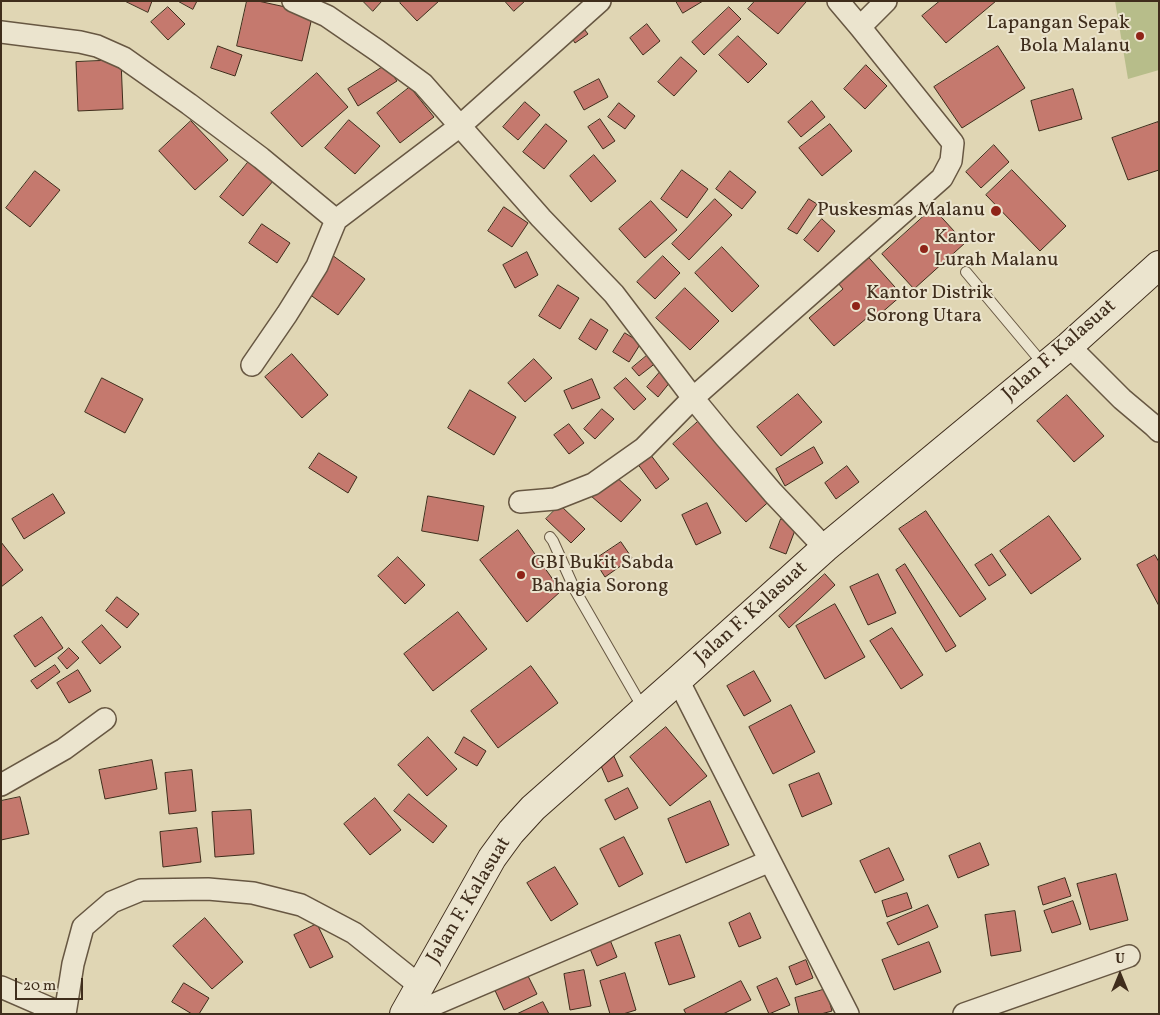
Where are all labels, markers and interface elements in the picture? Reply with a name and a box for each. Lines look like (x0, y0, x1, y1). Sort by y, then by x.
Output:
place label: Lapangan Sepak Bola Malanu (987, 12, 1130, 59)
marker: Lapangan Sepak Bola Malanu (1134, 30, 1146, 42)
place label: Puskesmas Malanu (817, 199, 985, 223)
marker: Puskesmas Malanu (989, 204, 1003, 218)
place label: Kantor Lurah Malanu (934, 226, 1058, 273)
marker: Kantor Lurah Malanu (918, 243, 930, 255)
place label: Kantor Distrik Sorong Utara (866, 282, 993, 329)
street label: Jalan F. Kalasuat (998, 295, 1122, 407)
marker: Kantor Distrik Sorong Utara (850, 300, 862, 312)
place label: GBI Bukit Sabda Bahagia Sorong (531, 552, 674, 599)
street label: Jalan F. Kalasuat (691, 557, 813, 671)
marker: GBI Bukit Sabda Bahagia Sorong (515, 569, 527, 581)
street label: Jalan F. Kalasuat (423, 833, 517, 969)
north arrow (1095, 950, 1145, 1000)
text: U (1115, 950, 1125, 969)
scale bar (18, 968, 85, 1000)
text: 20 m (23, 976, 56, 997)

